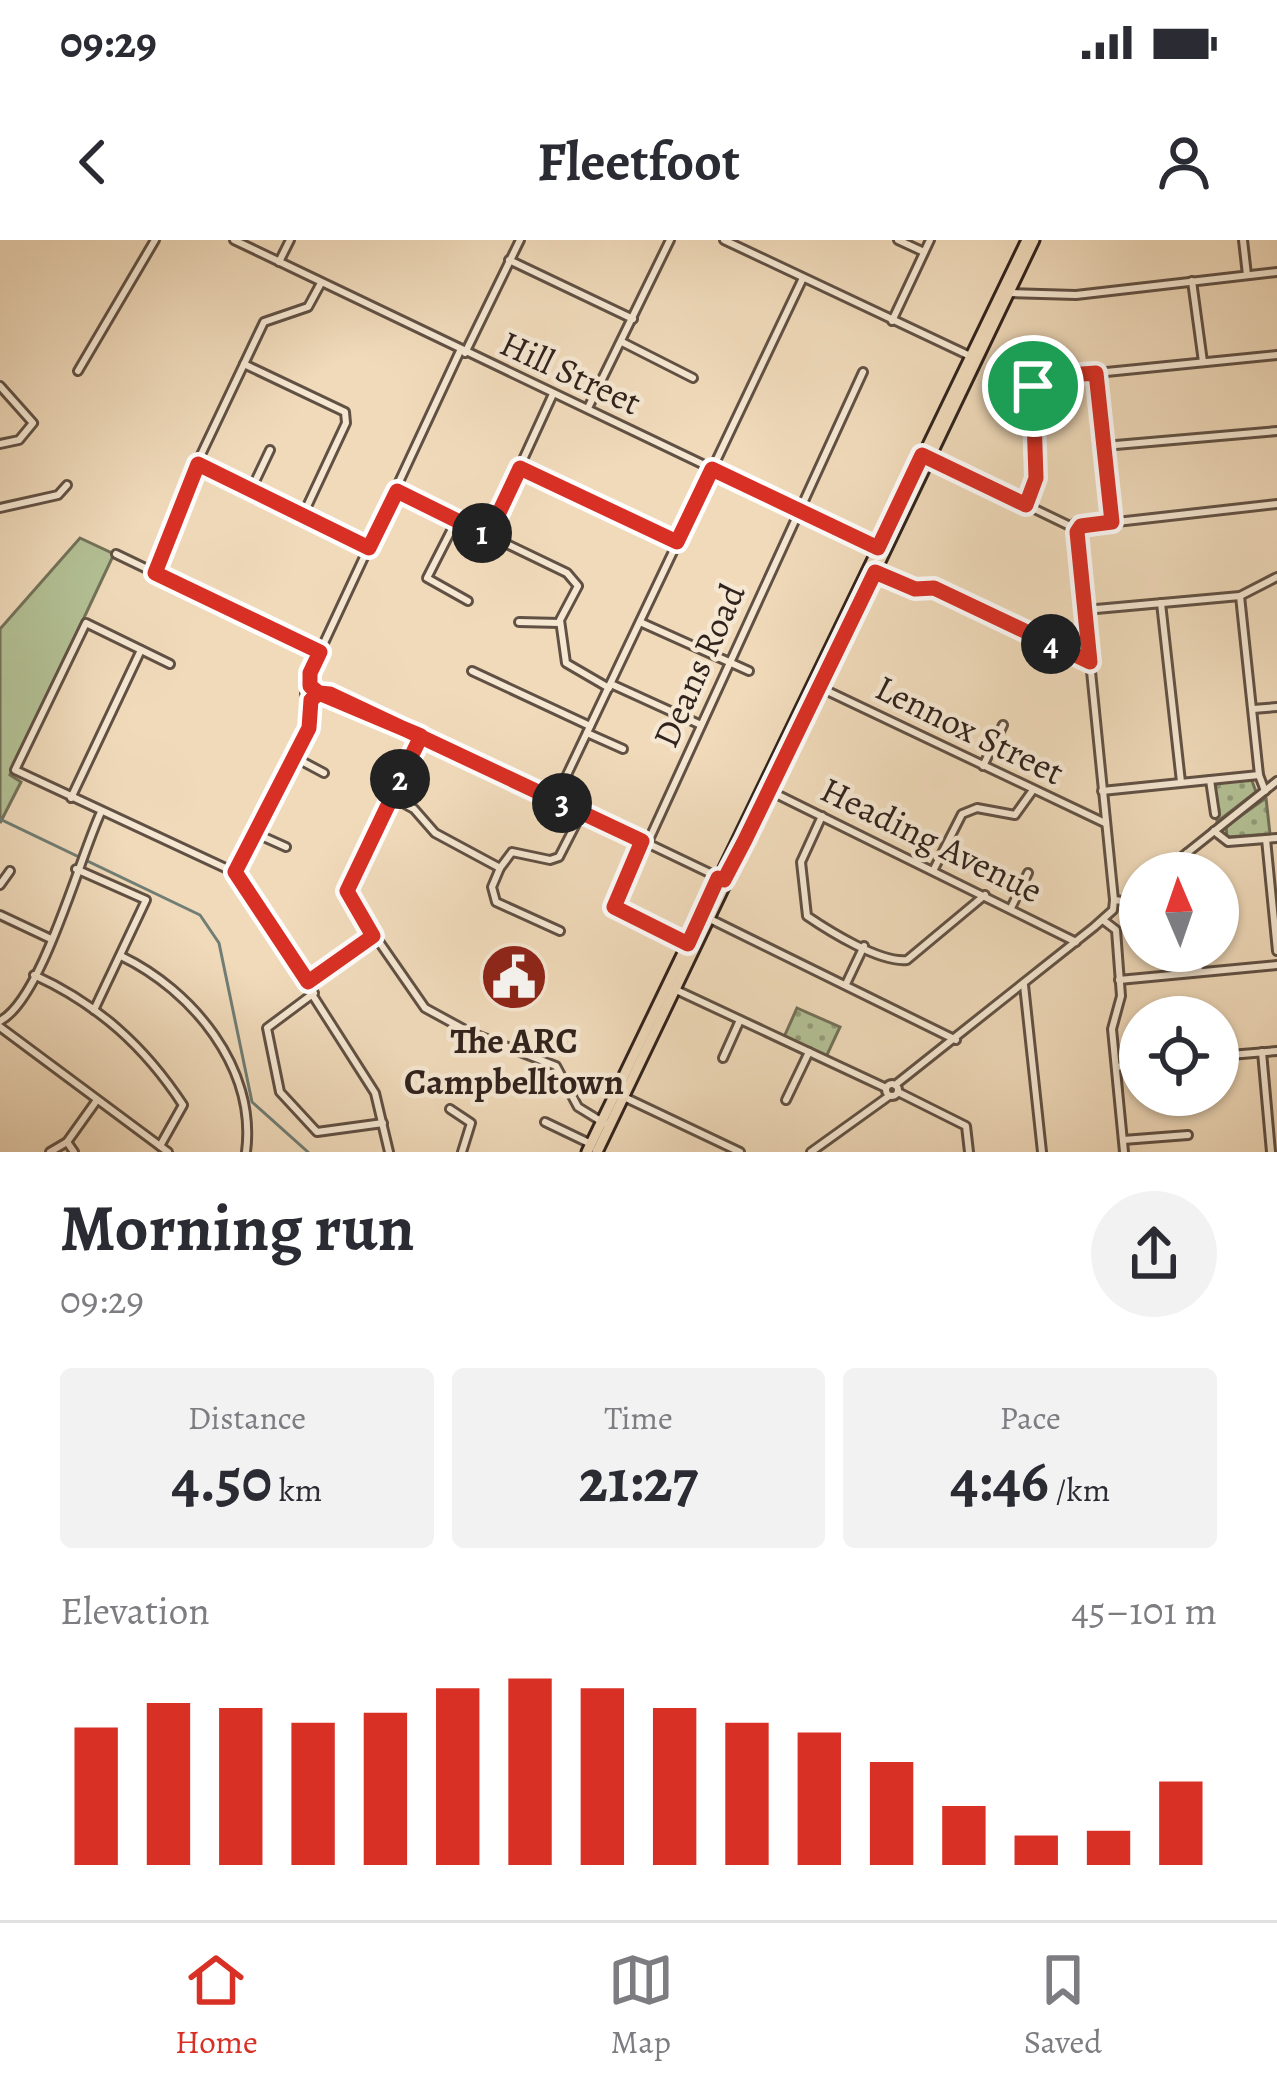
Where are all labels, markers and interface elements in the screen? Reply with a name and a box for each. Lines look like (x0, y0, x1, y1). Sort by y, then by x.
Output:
text: 09:29 (60, 11, 157, 73)
text: Fleetfoot (537, 125, 740, 199)
icon: back (60, 129, 126, 195)
icon: person (1151, 129, 1217, 195)
street label: Hill Street (492, 319, 649, 426)
pin (982, 335, 1084, 437)
icon: arrive (1000, 353, 1066, 419)
pin: 1 (452, 503, 512, 563)
text: 1 (476, 510, 488, 555)
street label: Deans Road (641, 575, 757, 755)
pin: 4 (1021, 614, 1081, 674)
text: 4 (1043, 621, 1059, 666)
street label: Lennox Street (867, 663, 1072, 796)
pin: 2 (370, 749, 430, 809)
text: 2 (392, 756, 408, 801)
street label: Heading Avenue (813, 765, 1051, 914)
pin: 3 (532, 773, 592, 833)
text: 3 (555, 780, 569, 825)
north arrow (1119, 852, 1239, 972)
map controls (1119, 852, 1239, 1116)
public building icon: The ARC Campbelltown (479, 942, 549, 1012)
button: locate (1119, 996, 1239, 1116)
place label: The ARC Campbelltown (404, 1016, 624, 1106)
text: Morning run (60, 1183, 415, 1273)
button: share (1091, 1191, 1217, 1317)
text: 09:29 (60, 1273, 144, 1326)
text: Distance (188, 1395, 306, 1440)
text: Time (604, 1395, 673, 1440)
text: Pace (1000, 1395, 1061, 1440)
text: 4.50 (171, 1440, 272, 1522)
text: 21:27 (579, 1440, 698, 1522)
text: 4:46 (950, 1440, 1049, 1522)
text: km (272, 1467, 322, 1512)
text: /km (1049, 1467, 1110, 1512)
text: Elevation (60, 1584, 210, 1637)
text: 45–101 m (1071, 1584, 1217, 1637)
tab: Home (175, 1947, 258, 2064)
tab: Map (608, 1947, 674, 2064)
tab: Saved (1024, 1947, 1102, 2064)

